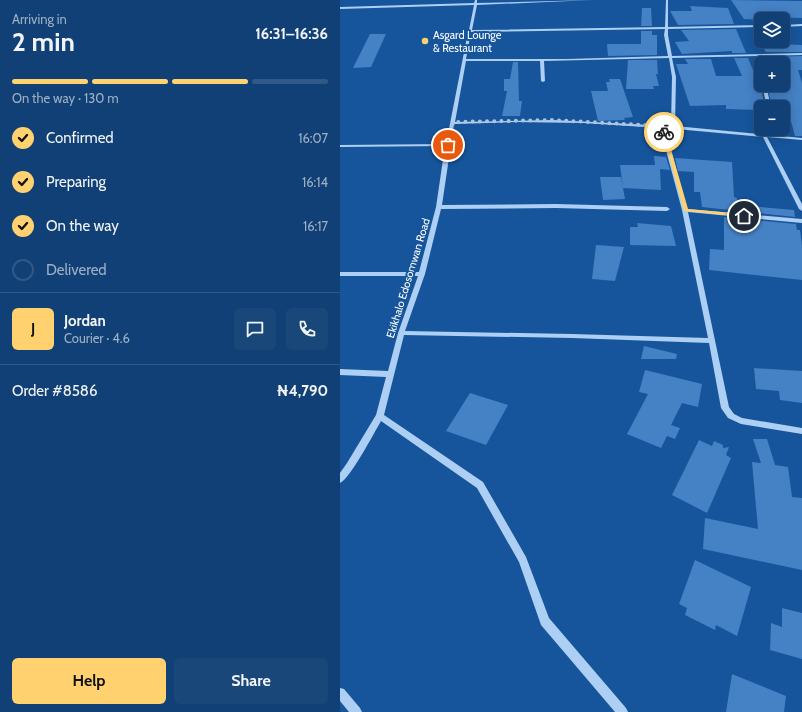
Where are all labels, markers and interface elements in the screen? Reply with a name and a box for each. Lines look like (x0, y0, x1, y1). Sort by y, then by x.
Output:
text: Arriving in (12, 11, 67, 27)
map controls (754, 12, 790, 136)
button: layers (754, 12, 790, 48)
text: 16:31–16:36 (255, 25, 328, 43)
text: 2 min (12, 26, 75, 58)
place label: Asgard Lounge & Restaurant (433, 28, 502, 55)
marker: Asgard Lounge & Restaurant (420, 36, 430, 46)
button: + (754, 56, 790, 92)
text: On the way · 130 m (12, 90, 119, 106)
button: − (754, 100, 790, 136)
courier (644, 112, 684, 152)
icon: bike (653, 121, 675, 143)
icon: check (12, 127, 34, 149)
pin (431, 128, 465, 162)
text: Confirmed (46, 129, 114, 147)
text: 16:07 (298, 130, 328, 146)
icon: bag (437, 134, 459, 156)
icon: check (12, 171, 34, 193)
text: Preparing (46, 173, 106, 191)
text: 16:14 (302, 174, 328, 190)
pin (727, 199, 761, 233)
icon: home (733, 205, 755, 227)
icon: check (12, 215, 34, 237)
street label: Ekikhalo Edosomwan Road (383, 216, 433, 340)
text: On the way (46, 217, 119, 235)
text: 16:17 (303, 218, 328, 234)
text: Delivered (46, 261, 107, 279)
button: chat (234, 308, 276, 350)
button: phone (286, 308, 328, 350)
text: Jordan (64, 312, 106, 330)
text: J (31, 320, 35, 338)
text: Courier · 4.6 (64, 330, 130, 346)
text: Order #8586 (12, 382, 97, 400)
text: ₦4,790 (276, 382, 328, 400)
button: Help (12, 658, 166, 704)
button: Share (174, 658, 328, 704)

